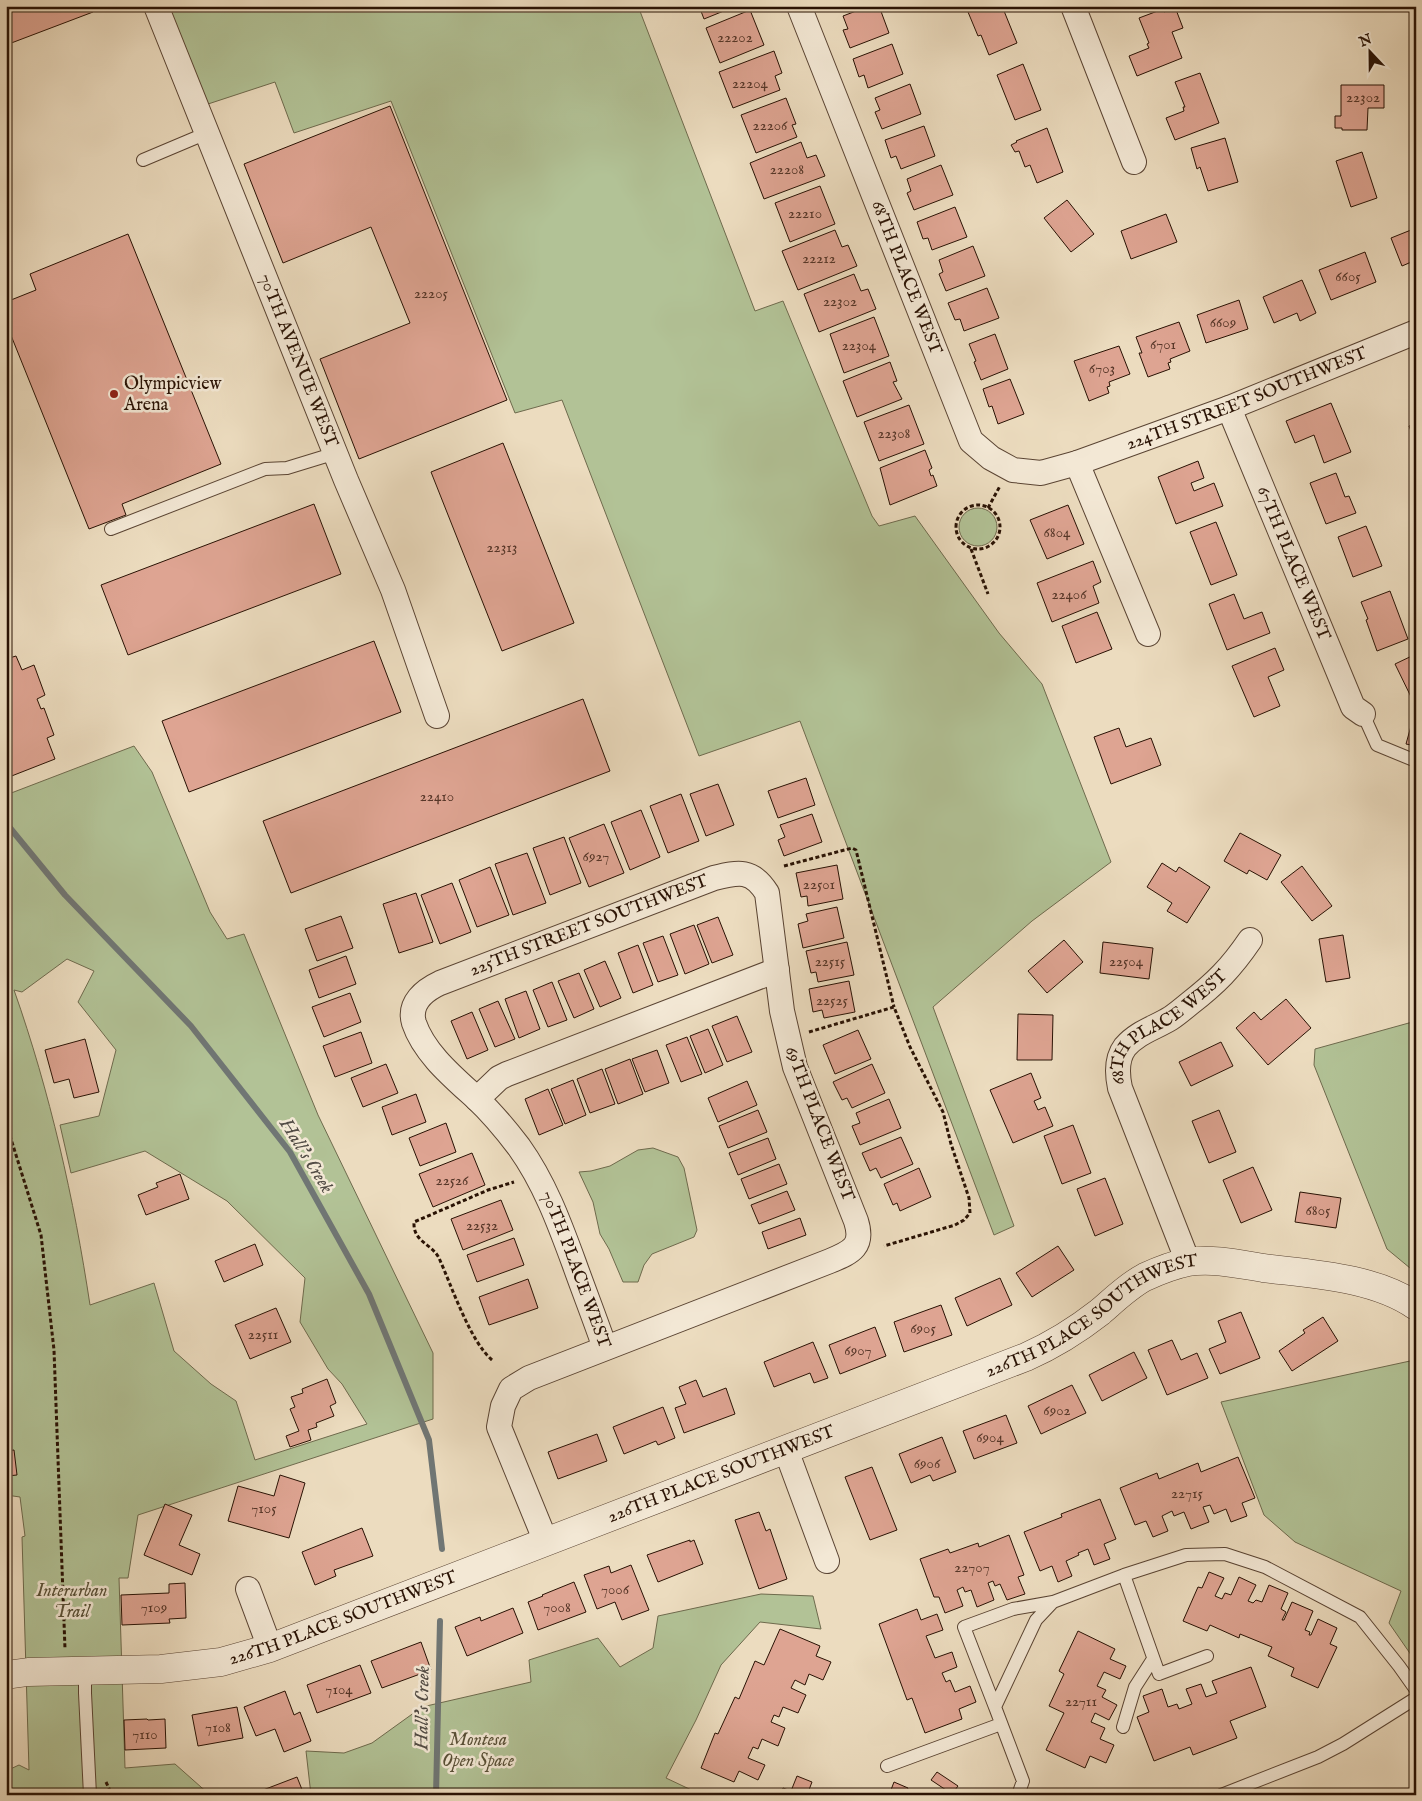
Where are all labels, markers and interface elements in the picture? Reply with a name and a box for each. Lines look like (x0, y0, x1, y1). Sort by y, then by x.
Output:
house number: 22202 (717, 28, 753, 47)
north arrow (1344, 28, 1394, 78)
text: N (1356, 30, 1374, 52)
house number: 22204 (732, 74, 769, 93)
house number: 22302 (1346, 88, 1380, 107)
house number: 22206 (753, 116, 788, 135)
house number: 22208 (770, 160, 804, 179)
street label: 68TH PLACE WEST (866, 197, 947, 358)
house number: 22210 (788, 204, 822, 223)
house number: 22212 (802, 249, 836, 268)
house number: 6605 (1335, 267, 1361, 286)
street label: 70TH AVENUE WEST (253, 271, 343, 451)
house number: 22205 (414, 284, 449, 303)
house number: 22302 (823, 292, 857, 311)
house number: 6609 (1210, 313, 1236, 332)
house number: 6701 (1150, 335, 1176, 354)
house number: 22304 (842, 336, 877, 355)
street label: 224TH STREET SOUTHWEST (1123, 342, 1370, 456)
house number: 6703 (1089, 359, 1115, 378)
place label: Olympicview Arena (123, 373, 223, 417)
marker: Olympicview Arena (108, 388, 120, 400)
house number: 22308 (878, 424, 911, 443)
street label: 67TH PLACE WEST (1251, 483, 1336, 644)
house number: 6804 (1044, 523, 1071, 542)
house number: 22313 (487, 538, 517, 557)
house number: 22406 (1051, 585, 1087, 604)
house number: 22410 (420, 787, 454, 806)
house number: 6927 (583, 847, 609, 866)
street label: 225TH STREET SOUTHWEST (466, 870, 712, 982)
house number: 22501 (803, 875, 835, 894)
house number: 22515 (815, 952, 846, 971)
house number: 22504 (1109, 952, 1144, 971)
street label: 68TH PLACE WEST (1106, 965, 1232, 1086)
house number: 22525 (816, 991, 848, 1010)
street label: 69TH PLACE WEST (779, 1043, 859, 1205)
water label: Hall's Creek (273, 1113, 339, 1198)
house number: 22526 (436, 1171, 469, 1190)
street label: 70TH PLACE WEST (535, 1187, 616, 1351)
house number: 6805 (1305, 1201, 1331, 1220)
house number: 22532 (466, 1216, 498, 1235)
street label: 226TH PLACE SOUTHWEST (982, 1249, 1199, 1383)
house number: 6905 (910, 1319, 936, 1338)
house number: 22511 (248, 1325, 278, 1344)
house number: 6907 (844, 1341, 872, 1360)
house number: 6902 (1043, 1401, 1071, 1420)
street label: 226TH PLACE SOUTHWEST (604, 1420, 838, 1528)
house number: 6904 (976, 1428, 1004, 1447)
house number: 6906 (914, 1454, 941, 1473)
house number: 22715 (1171, 1484, 1204, 1503)
house number: 7105 (251, 1499, 277, 1518)
house number: 22707 (954, 1558, 990, 1577)
street label: 226TH PLACE SOUTHWEST (226, 1566, 460, 1671)
park label: Interurban Trail (35, 1580, 108, 1624)
house number: 7006 (601, 1580, 630, 1599)
house number: 7109 (141, 1598, 167, 1617)
house number: 7008 (543, 1598, 571, 1617)
water label: Hall's Creek (410, 1665, 436, 1751)
house number: 7104 (325, 1680, 353, 1699)
house number: 22711 (1065, 1692, 1097, 1711)
house number: 7108 (205, 1718, 231, 1737)
house number: 7110 (132, 1725, 158, 1744)
park label: Montesa Open Space (442, 1729, 514, 1773)

